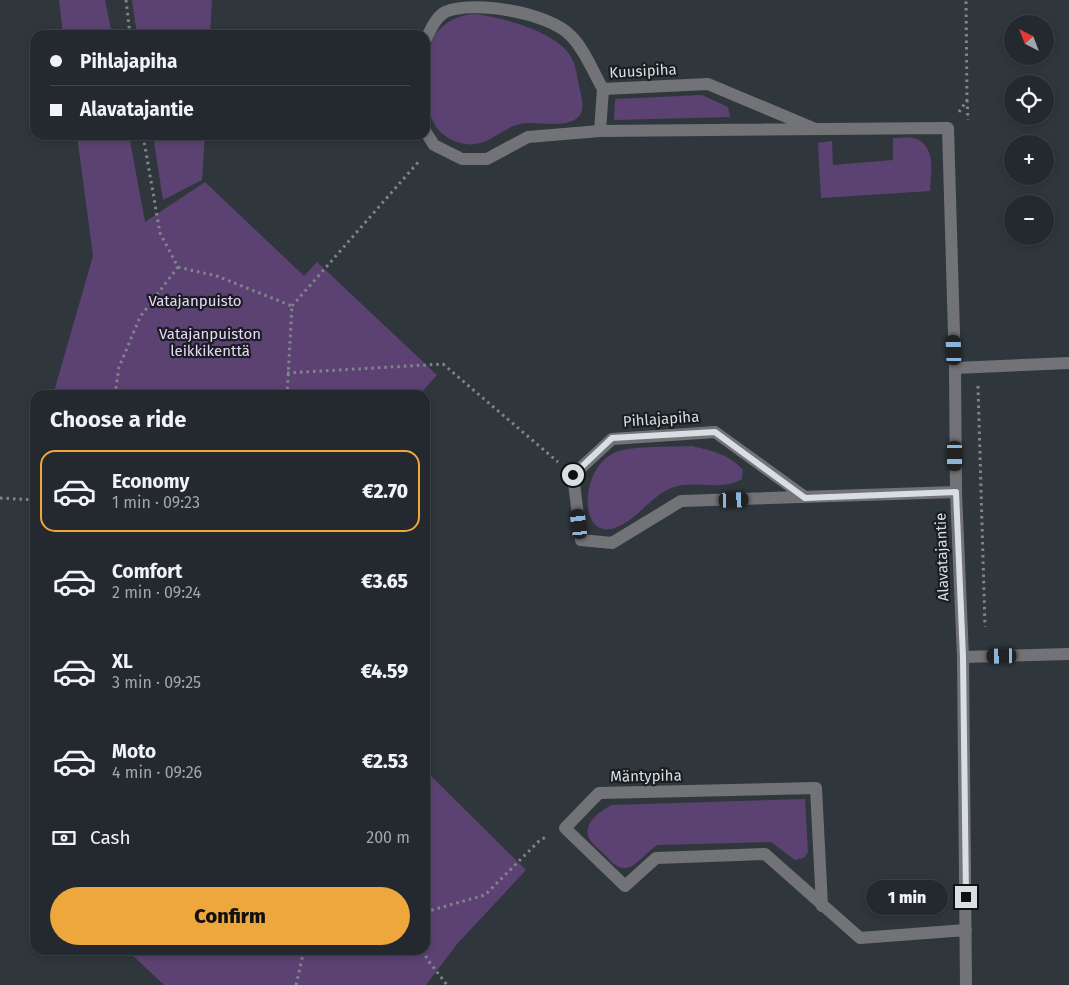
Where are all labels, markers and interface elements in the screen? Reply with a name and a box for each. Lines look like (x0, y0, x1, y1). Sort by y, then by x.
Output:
north arrow (1004, 15, 1054, 65)
map controls (1004, 15, 1054, 245)
text: Pihlajapiha (80, 50, 177, 73)
street label: Kuusipiha (609, 60, 677, 82)
button: locate (1004, 75, 1054, 125)
text: Alavatajantie (80, 98, 194, 121)
button: + (1004, 135, 1054, 185)
button: − (1004, 195, 1054, 245)
park label: Vatajanpuisto (148, 292, 242, 310)
park label: Vatajanpuiston leikkikenttä (159, 325, 261, 360)
car (945, 335, 962, 365)
text: Choose a ride (50, 406, 186, 433)
street label: Pihlajapiha (622, 407, 700, 431)
car (947, 441, 962, 471)
route start (562, 464, 584, 486)
icon: car (52, 469, 97, 514)
text: Economy (112, 470, 189, 493)
text: €2.70 (362, 480, 408, 503)
car (718, 492, 749, 508)
text: 1 min · 09:23 (112, 493, 200, 512)
car (569, 508, 588, 540)
street label: Alavatajantie (931, 512, 953, 602)
icon: car (52, 559, 97, 604)
text: Comfort (112, 560, 182, 583)
text: €3.65 (361, 570, 408, 593)
text: 2 min · 09:24 (112, 583, 201, 602)
car (986, 648, 1017, 664)
icon: car (52, 649, 97, 694)
text: XL (112, 650, 133, 673)
text: €4.59 (361, 660, 408, 683)
text: 3 min · 09:25 (112, 673, 201, 692)
icon: car (52, 739, 97, 784)
text: Moto (112, 740, 156, 763)
text: €2.53 (362, 750, 408, 773)
text: 4 min · 09:26 (112, 763, 202, 782)
street label: Mäntypiha (610, 766, 682, 786)
icon: cash (50, 824, 78, 852)
text: Cash (90, 826, 131, 849)
text: 200 m (366, 828, 410, 847)
callout: 1 min (866, 880, 948, 914)
route end (955, 886, 977, 908)
button: Confirm (50, 887, 410, 945)
text: 1 min (888, 888, 926, 907)

